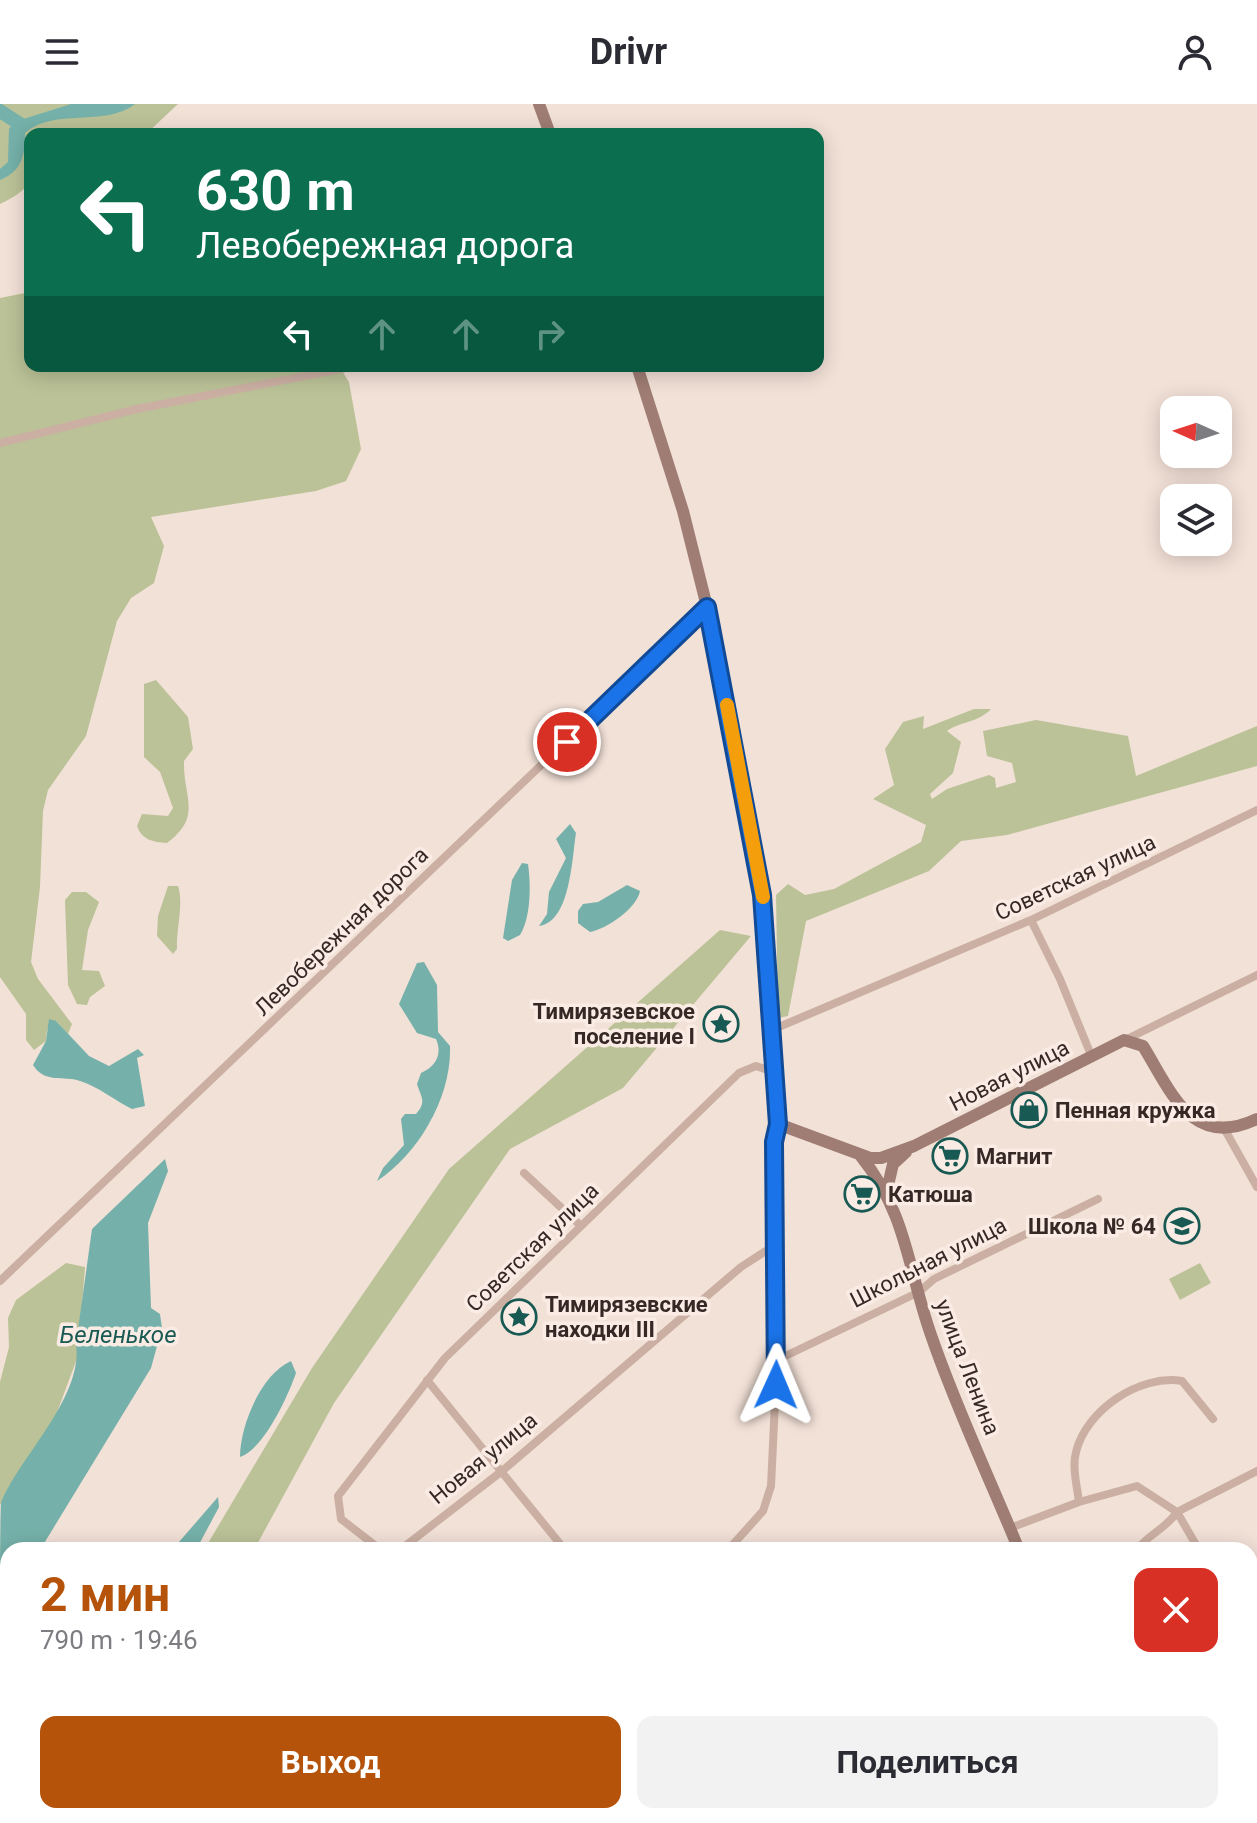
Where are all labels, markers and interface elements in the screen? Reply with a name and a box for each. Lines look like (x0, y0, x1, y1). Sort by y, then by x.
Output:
icon: menu (40, 30, 84, 74)
icon: person (1173, 30, 1217, 74)
text: Drivr (590, 31, 667, 73)
text: 630 m (196, 158, 355, 224)
icon: left (64, 160, 168, 264)
text: Левобережная дорога (196, 225, 574, 267)
icon: left (276, 312, 320, 356)
icon: ahead (360, 312, 404, 356)
icon: ahead (444, 312, 488, 356)
icon: right (528, 312, 572, 356)
north arrow (1160, 396, 1232, 468)
map controls (1160, 396, 1232, 556)
button: layers (1160, 484, 1232, 556)
pin (533, 708, 601, 776)
icon: arrive (545, 720, 589, 764)
street label: Советская улица (991, 829, 1159, 926)
street label: Левобережная дорога (250, 842, 433, 1021)
place label: Тимирязевское поселение I (533, 999, 695, 1049)
place icon: Тимирязевское поселение I (702, 1005, 740, 1043)
street label: Новая улица (945, 1035, 1073, 1116)
shop icon: Пенная кружка (1010, 1091, 1048, 1129)
place label: Пенная кружка (1055, 1098, 1216, 1123)
supermarket icon: Магнит (931, 1137, 969, 1175)
place label: Магнит (976, 1144, 1052, 1169)
supermarket icon: Катюша (843, 1175, 881, 1213)
street label: Советская улица (461, 1178, 604, 1317)
place label: Катюша (888, 1182, 973, 1207)
school or university icon: Школа № 64 (1163, 1207, 1201, 1245)
street label: Школьная улица (846, 1212, 1011, 1313)
place label: Школа № 64 (1028, 1214, 1156, 1239)
place label: Тимирязевские находки III (545, 1292, 708, 1342)
street label: улица Ленина (930, 1296, 1005, 1438)
place icon: Тимирязевские находки III (500, 1298, 538, 1336)
water label: Беленькое (60, 1321, 176, 1349)
position arrow (734, 1343, 818, 1427)
street label: Новая улица (425, 1408, 542, 1509)
text: 2 мин (40, 1566, 170, 1623)
button: close (1134, 1568, 1218, 1652)
text: 790 m · 19:46 (40, 1625, 198, 1655)
button: Выход (40, 1716, 621, 1808)
button: Поделиться (637, 1716, 1218, 1808)

